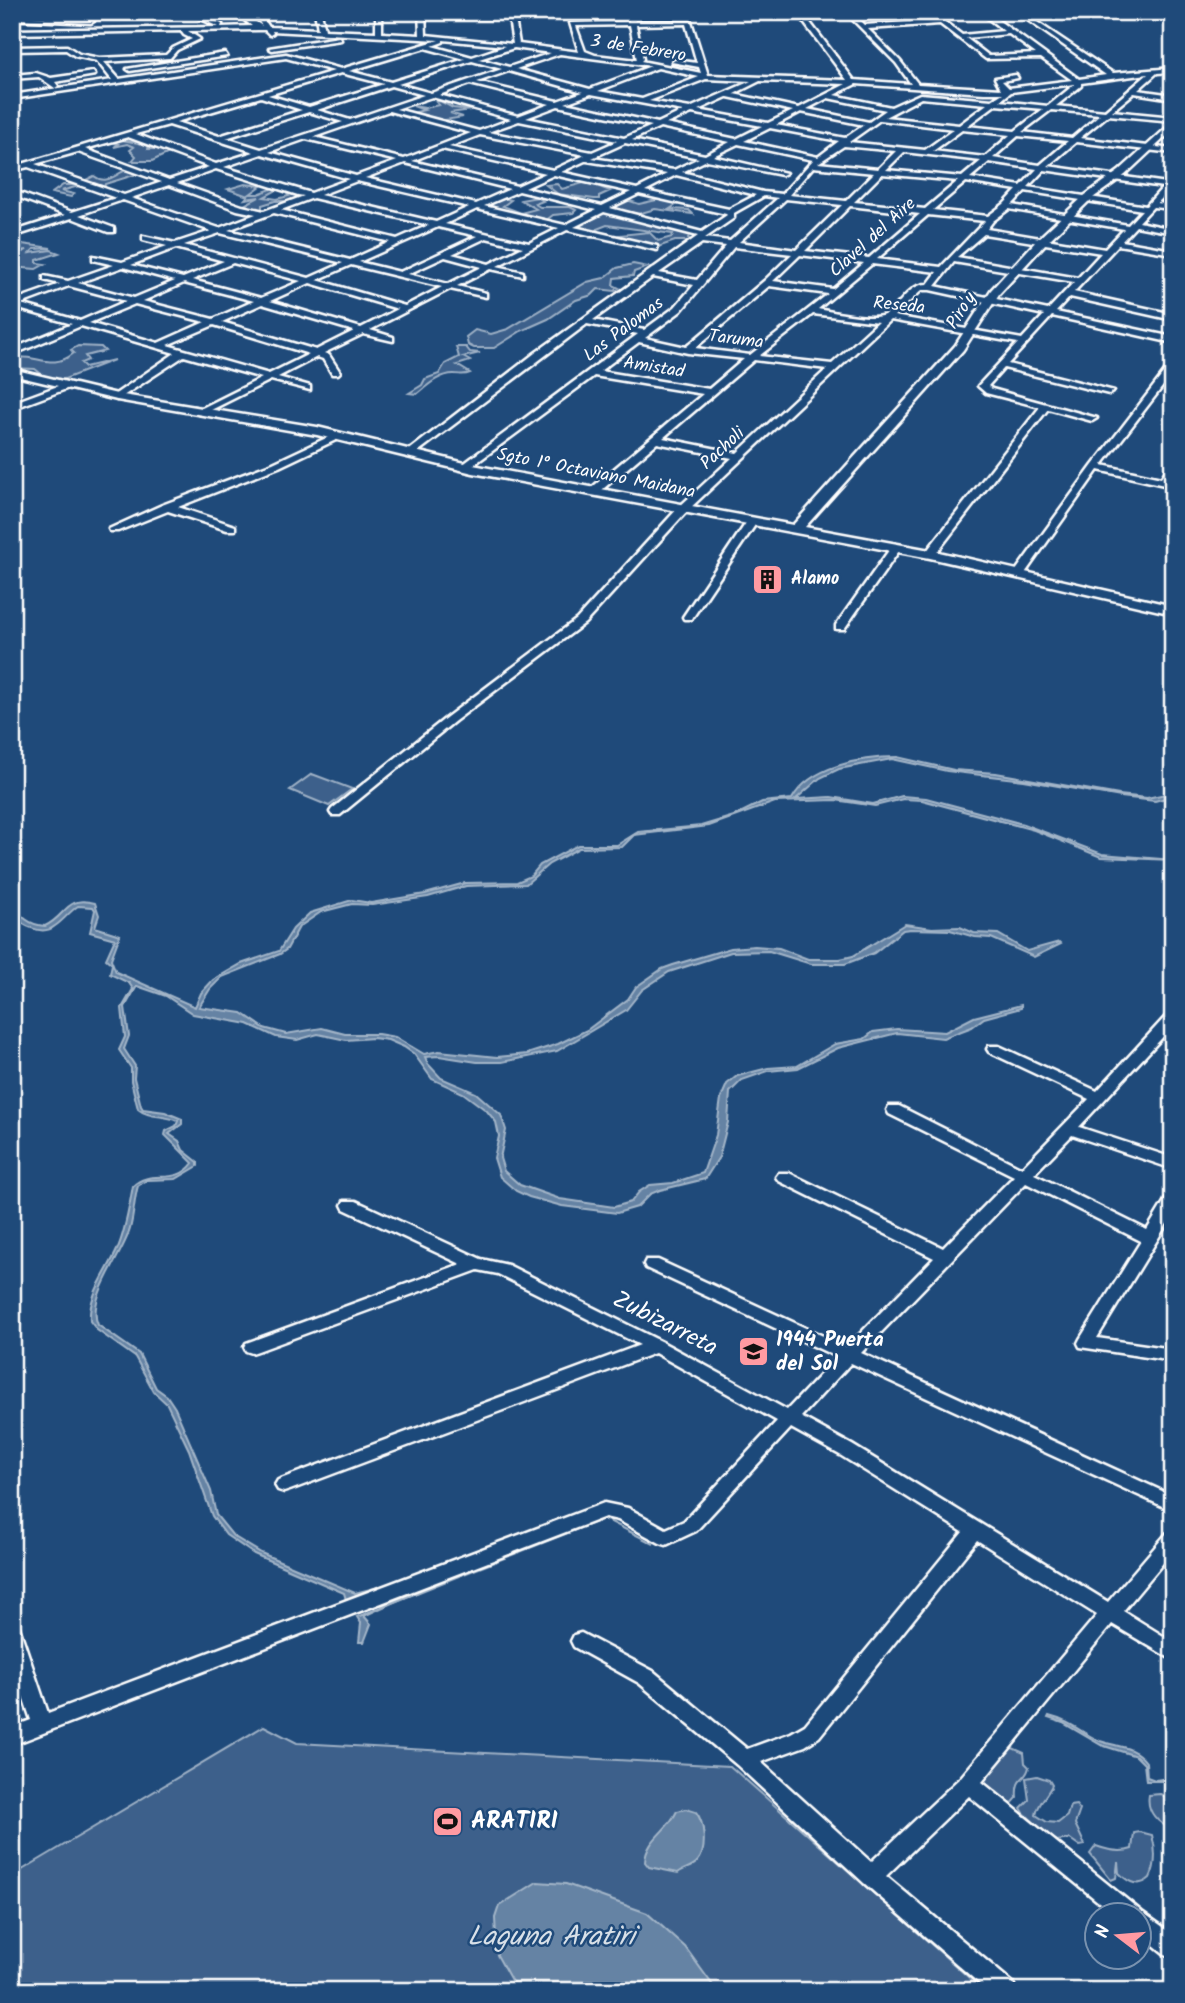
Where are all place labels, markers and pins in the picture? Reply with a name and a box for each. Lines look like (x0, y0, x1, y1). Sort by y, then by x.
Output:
building icon: Alamo (751, 562, 785, 596)
place label: Alamo (791, 565, 839, 594)
place label: 1944 Puerta del Sol (776, 1324, 884, 1381)
school or university icon: 1944 Puerta del Sol (736, 1335, 770, 1369)
place label: ARATIRI (471, 1802, 558, 1841)
sports icon: ARATIRI (431, 1804, 465, 1838)

